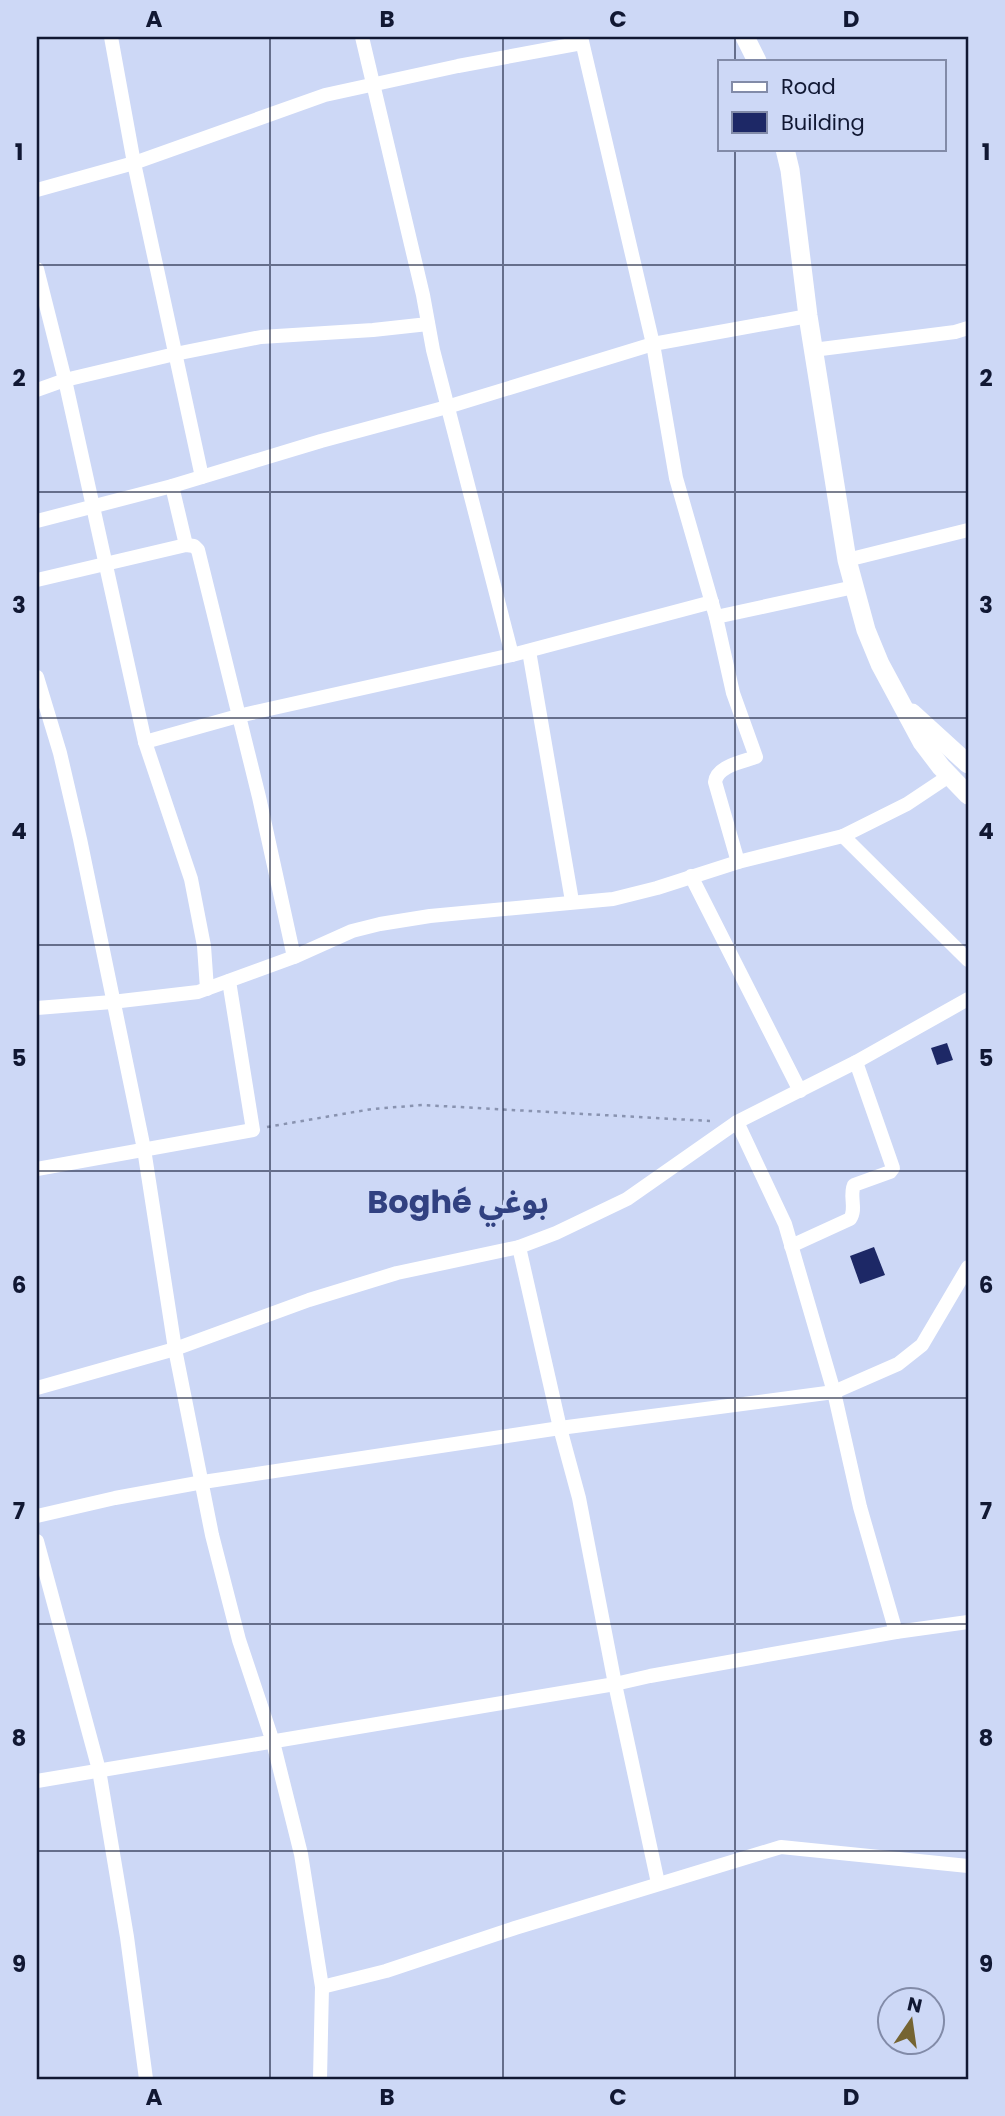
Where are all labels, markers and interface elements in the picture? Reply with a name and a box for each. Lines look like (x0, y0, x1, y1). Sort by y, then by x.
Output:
text: A (146, 3, 163, 35)
text: B (379, 3, 395, 35)
text: C (609, 3, 627, 35)
text: D (843, 3, 859, 35)
legend (718, 60, 946, 150)
text: Road (781, 72, 836, 101)
text: Building (781, 108, 865, 137)
text: 1 (15, 136, 23, 168)
text: 1 (982, 136, 990, 168)
text: 2 (12, 362, 26, 394)
text: 2 (979, 362, 993, 394)
text: 3 (12, 589, 26, 621)
text: 3 (979, 589, 993, 621)
text: 4 (11, 815, 27, 847)
text: 4 (978, 815, 994, 847)
text: 5 (12, 1042, 26, 1074)
text: 5 (979, 1042, 993, 1074)
district label: Boghé بوغي (367, 1179, 549, 1227)
text: 6 (12, 1269, 26, 1301)
text: 6 (979, 1269, 993, 1301)
text: 7 (13, 1495, 25, 1527)
text: 7 (980, 1495, 992, 1527)
text: 8 (12, 1722, 26, 1754)
text: 8 (979, 1722, 993, 1754)
text: 9 (12, 1948, 26, 1980)
text: 9 (979, 1948, 993, 1980)
north arrow (876, 1986, 946, 2056)
text: N (905, 1990, 925, 2020)
text: A (146, 2081, 163, 2113)
text: B (379, 2081, 395, 2113)
text: C (609, 2081, 627, 2113)
text: D (843, 2081, 859, 2113)

